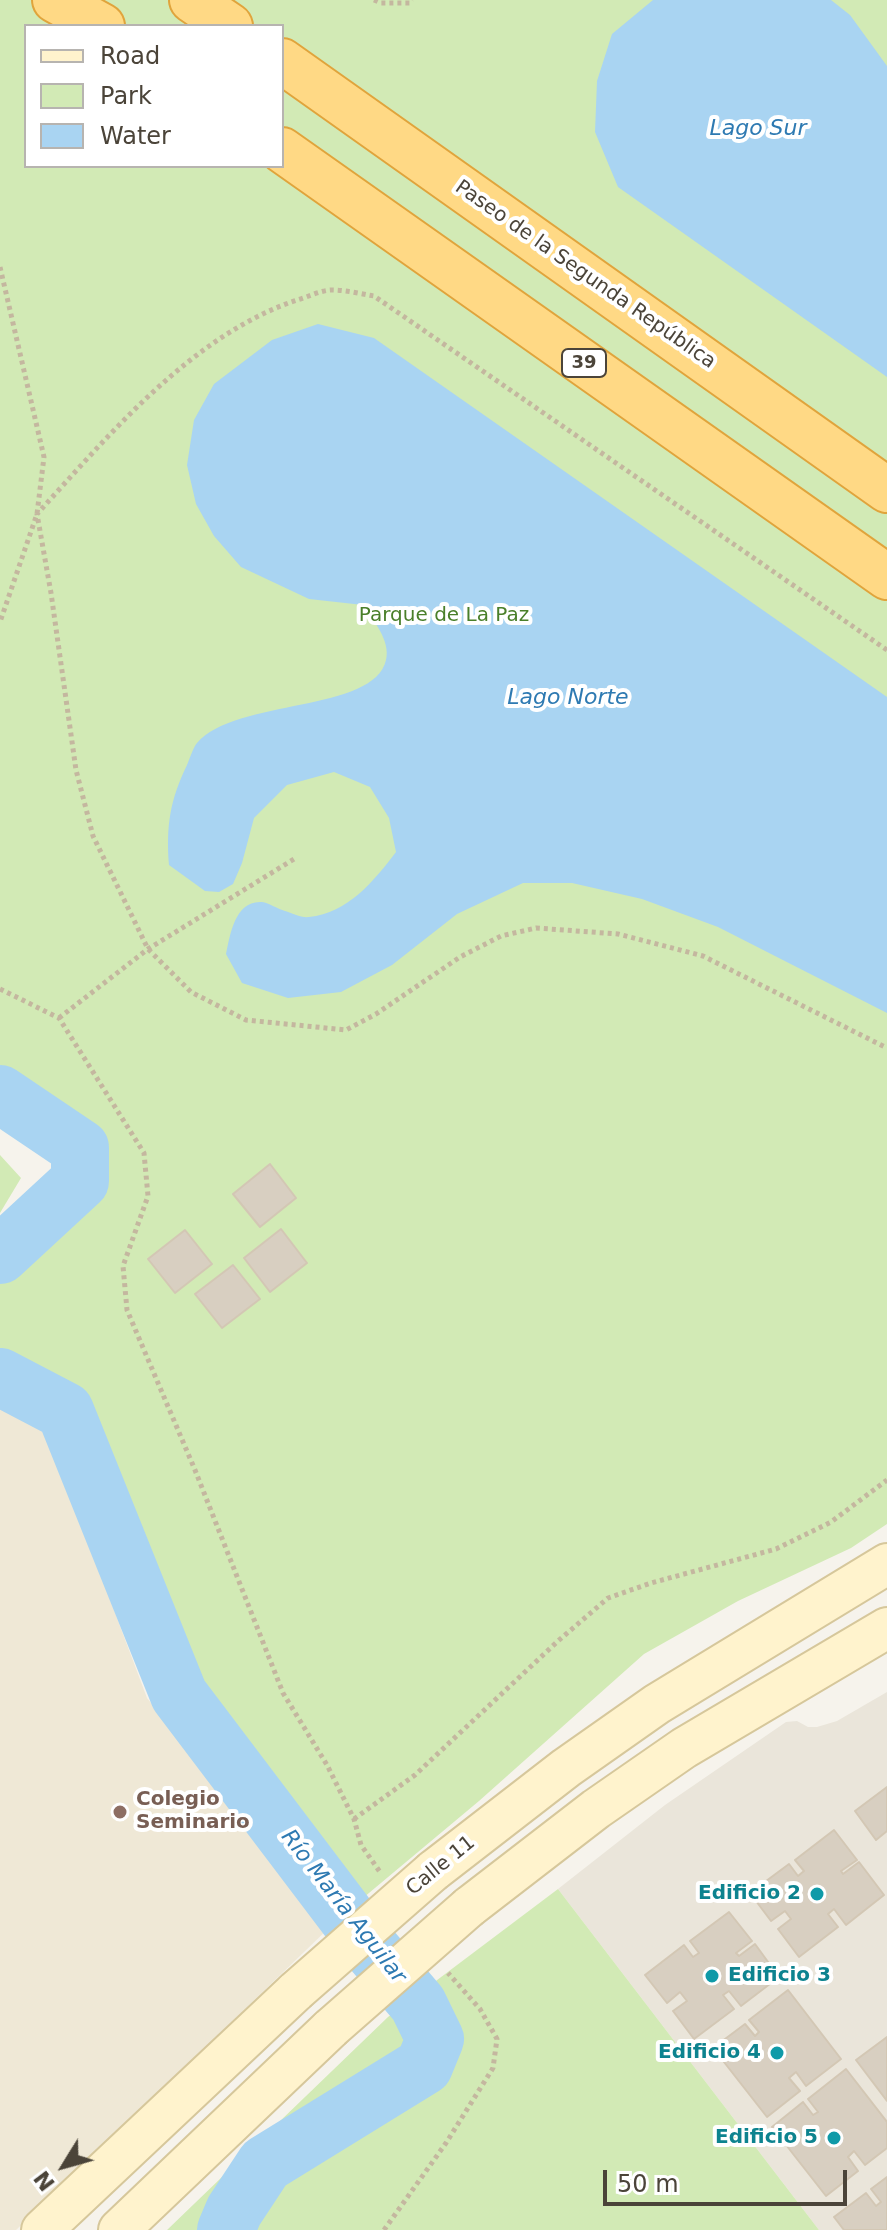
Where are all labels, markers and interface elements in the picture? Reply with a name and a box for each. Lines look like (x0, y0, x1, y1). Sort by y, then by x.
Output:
legend (24, 24, 284, 168)
text: Road (100, 42, 160, 70)
text: Park (100, 82, 152, 110)
water label: Lago Sur (709, 116, 807, 142)
text: Water (100, 122, 171, 150)
street label: Paseo de la Segunda República (450, 176, 720, 374)
road number: 39 (562, 349, 606, 377)
park label: Parque de La Paz (359, 604, 529, 628)
water label: Lago Norte (507, 685, 629, 711)
place label: Colegio Seminario (136, 1788, 250, 1835)
marker: Colegio Seminario (111, 1803, 129, 1821)
water label: Río María Aguilar (275, 1825, 411, 1989)
street label: Calle 11 (402, 1831, 480, 1901)
place label: Edificio 2 (698, 1882, 801, 1906)
marker: Edificio 2 (808, 1885, 826, 1903)
place label: Edificio 3 (728, 1964, 831, 1988)
marker: Edificio 3 (703, 1967, 721, 1985)
place label: Edificio 4 (658, 2041, 761, 2065)
marker: Edificio 4 (768, 2044, 786, 2062)
north arrow (24, 2126, 104, 2206)
place label: Edificio 5 (715, 2126, 818, 2150)
marker: Edificio 5 (825, 2129, 843, 2147)
scale bar (607, 2154, 851, 2204)
text: N (29, 2166, 60, 2196)
text: 50 m (617, 2170, 679, 2198)

